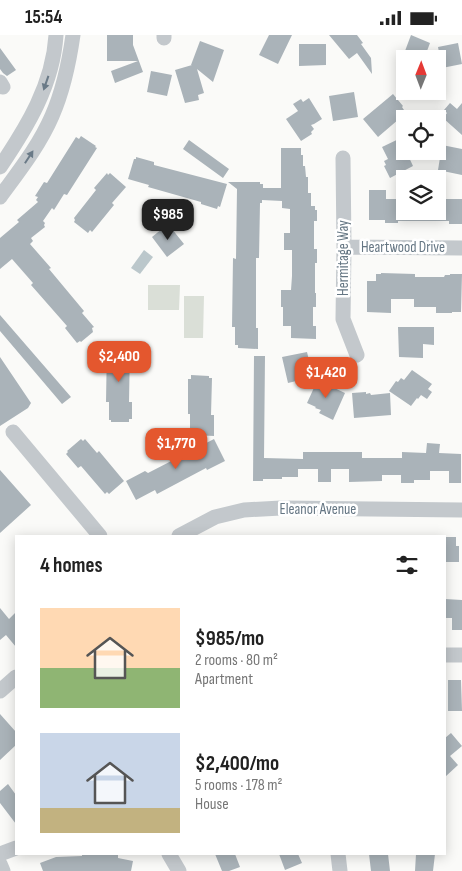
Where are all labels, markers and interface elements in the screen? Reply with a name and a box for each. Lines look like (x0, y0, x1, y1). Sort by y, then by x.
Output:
text: 15:54 (25, 6, 62, 29)
north arrow (396, 50, 446, 100)
map controls (396, 50, 446, 220)
one-way arrow (42, 75, 49, 90)
button: locate (396, 110, 446, 160)
one-way arrow (24, 151, 34, 164)
button: layers (396, 170, 446, 220)
pin: $985 (138, 199, 198, 241)
text: $985 (153, 205, 183, 224)
street label: Hermitage Way (334, 220, 353, 296)
street label: Heartwood Drive (361, 238, 445, 257)
pin: $2,400 (78, 341, 160, 383)
text: $2,400 (98, 347, 140, 366)
pin: $1,420 (285, 357, 367, 399)
text: $1,420 (306, 363, 346, 382)
pin: $1,770 (135, 427, 217, 470)
text: $1,770 (156, 434, 196, 453)
street label: Eleanor Avenue (280, 500, 356, 519)
icon: filters (393, 551, 421, 579)
text: 4 homes (40, 553, 103, 578)
text: $985/mo (195, 626, 264, 651)
icon: home (80, 628, 140, 688)
text: 2 rooms · 80 m² (195, 651, 278, 670)
text: Apartment (195, 670, 253, 689)
text: $2,400/mo (195, 751, 279, 776)
icon: home (80, 753, 140, 813)
text: 5 rooms · 178 m² (195, 776, 283, 795)
text: House (195, 795, 229, 814)

